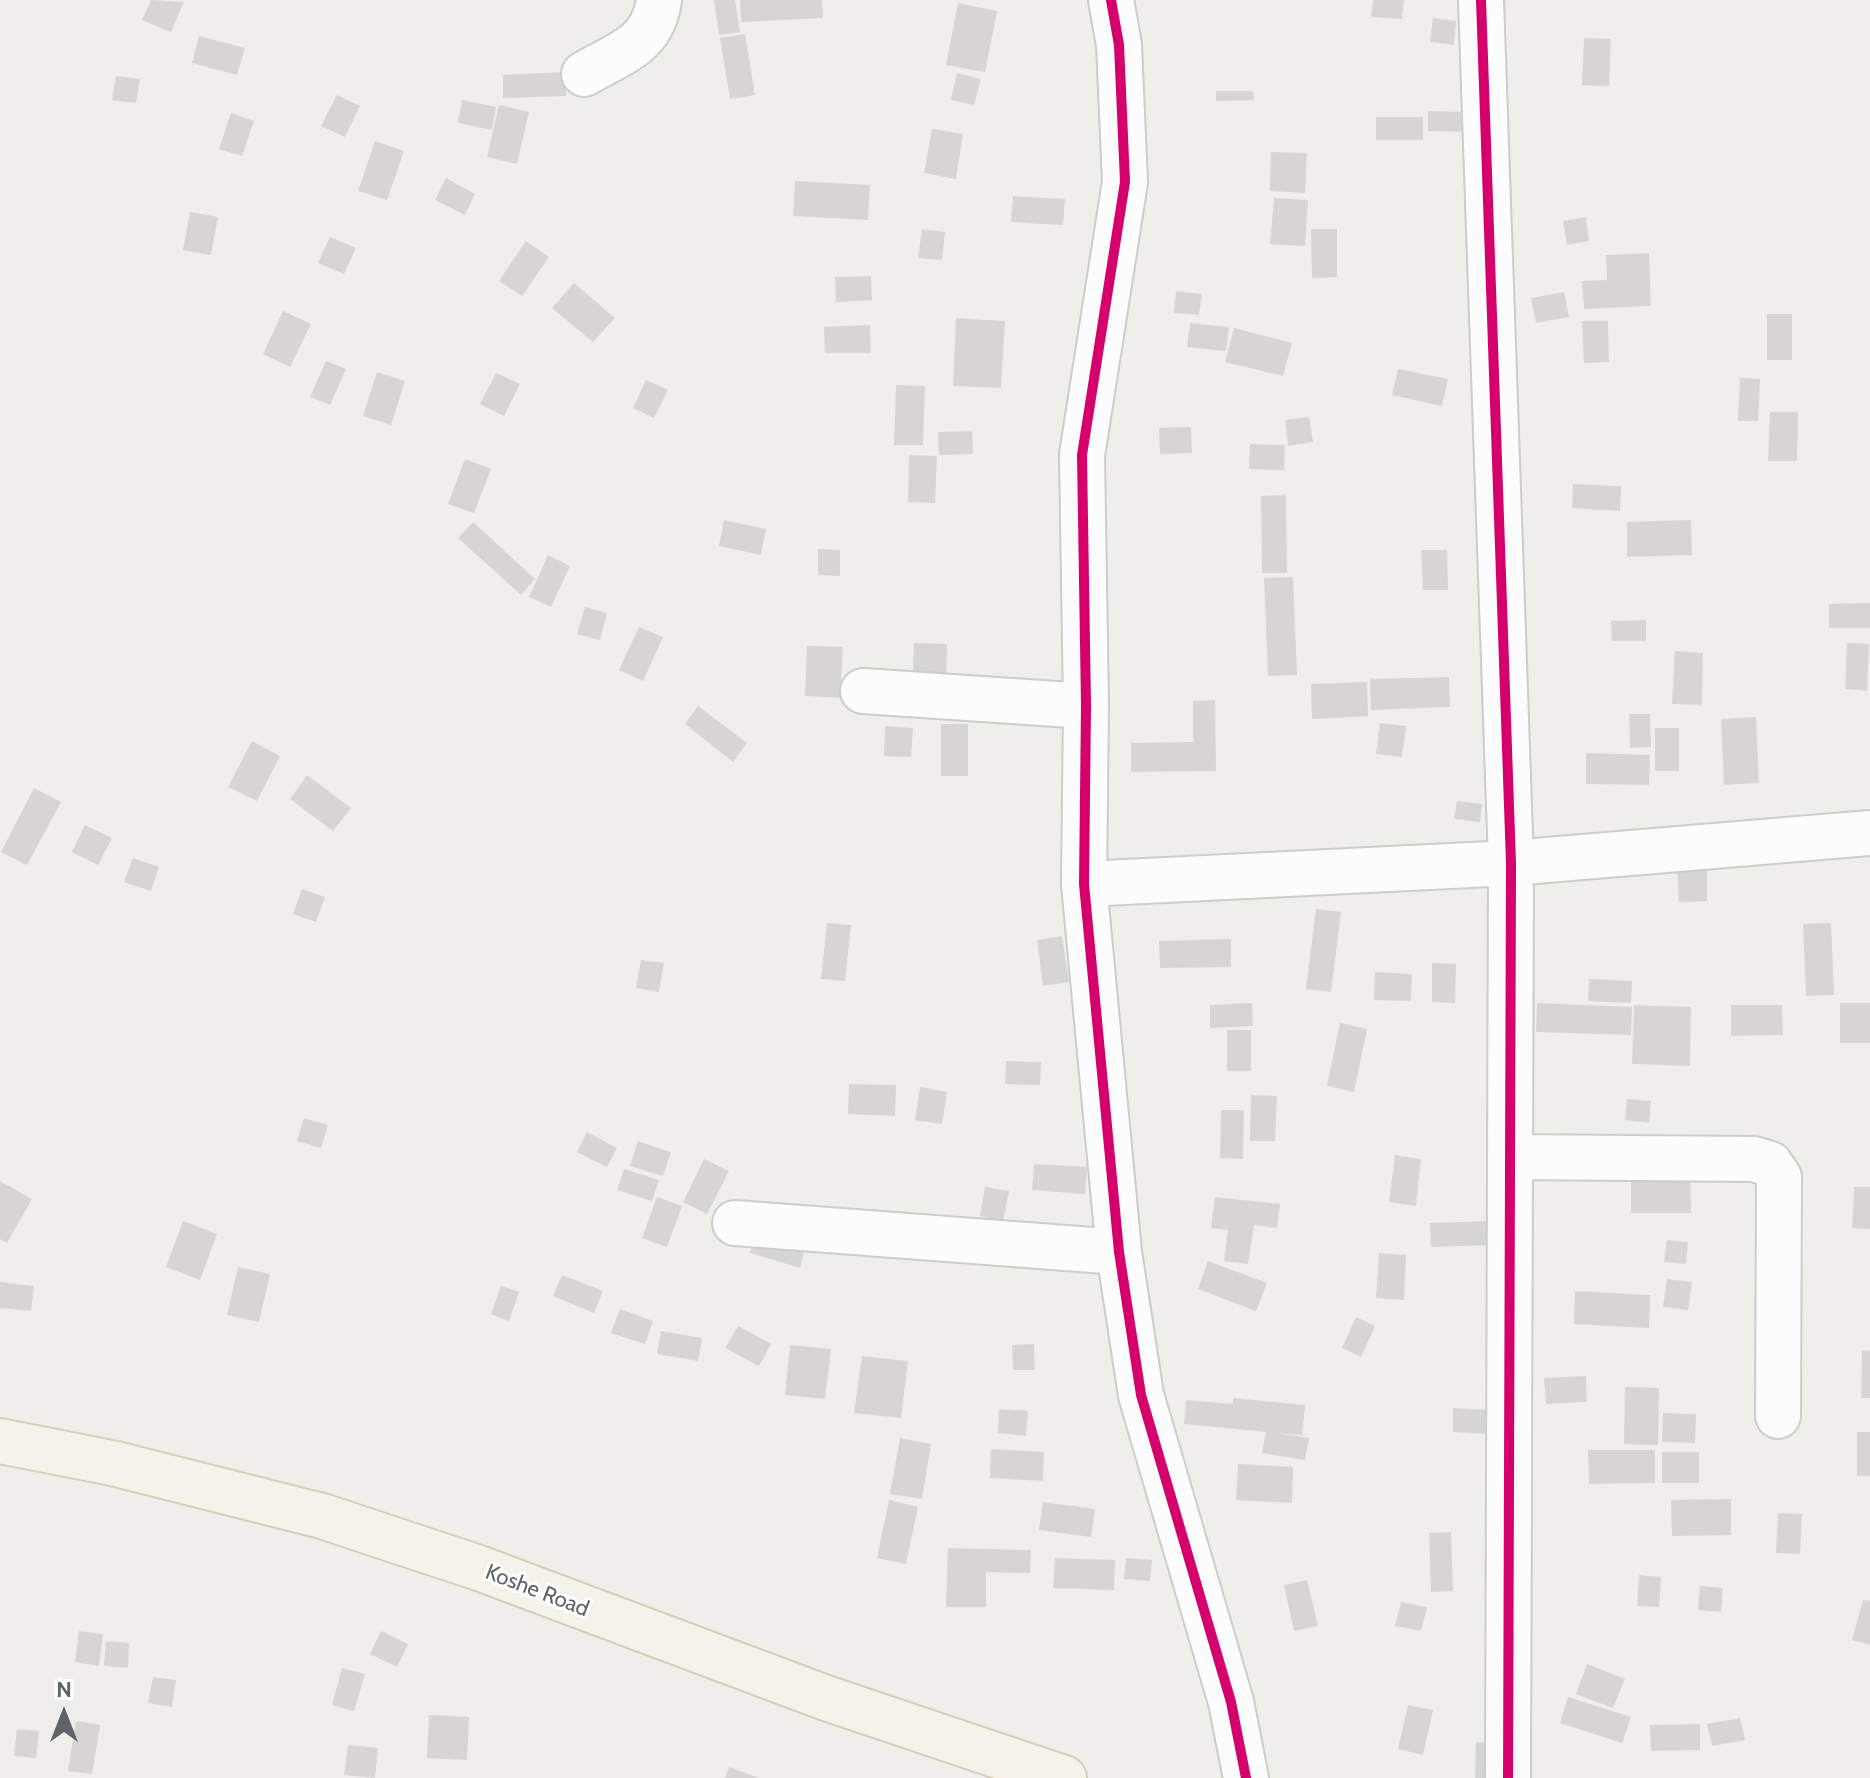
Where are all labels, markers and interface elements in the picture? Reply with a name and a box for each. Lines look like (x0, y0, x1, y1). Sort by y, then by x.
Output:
street label: Koshe Road (481, 1559, 593, 1623)
north arrow (24, 1674, 104, 1754)
text: N (56, 1676, 72, 1703)

